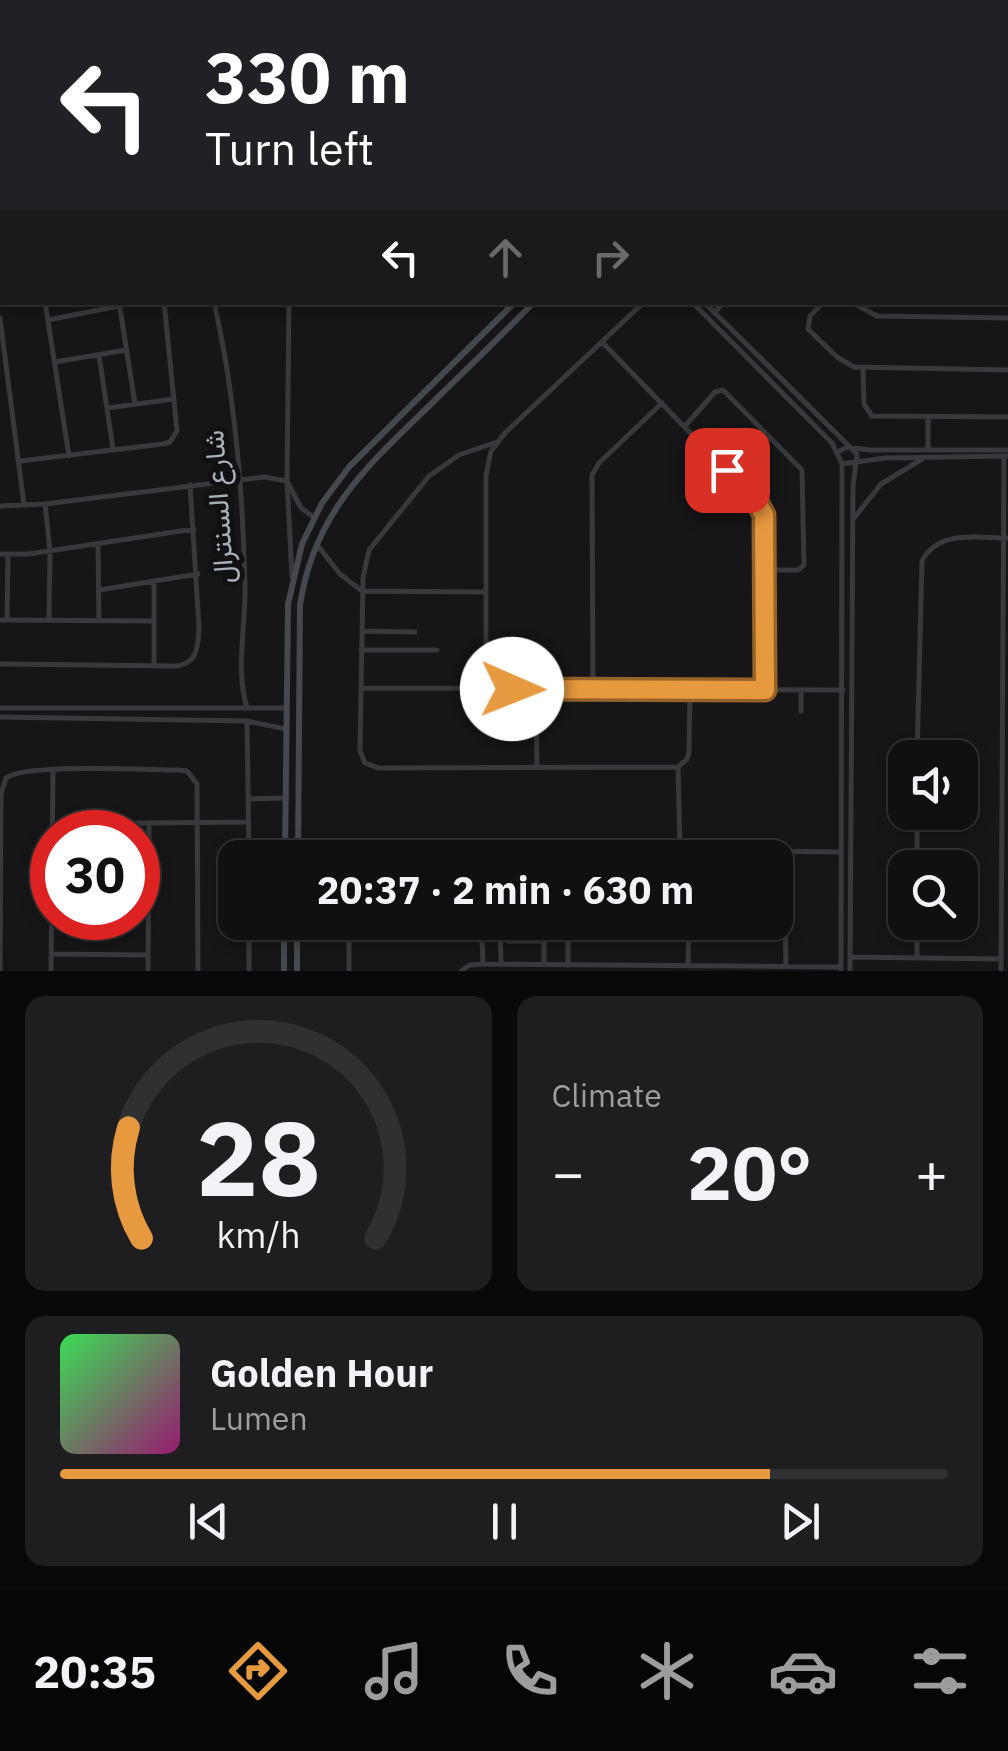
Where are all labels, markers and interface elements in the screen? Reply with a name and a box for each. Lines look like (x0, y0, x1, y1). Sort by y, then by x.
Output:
text: 330 m (205, 31, 410, 122)
icon: left (40, 40, 170, 170)
text: Turn left (205, 119, 374, 177)
icon: left (373, 230, 428, 285)
icon: ahead (478, 230, 533, 285)
icon: right (583, 230, 638, 285)
pin (685, 428, 770, 513)
street label: شارع السنترال (194, 429, 243, 585)
icon: arrive (700, 443, 755, 498)
position arrow (460, 637, 564, 741)
map controls (888, 740, 978, 940)
button: sound (888, 740, 978, 830)
speed limit sign: 30 (30, 810, 160, 940)
button: search (888, 850, 978, 940)
text: 20:37 · 2 min · 630 m (317, 865, 694, 914)
text: Climate (552, 1074, 662, 1116)
text: 28 (196, 1089, 321, 1225)
text: 20° (687, 1123, 812, 1221)
text: − (552, 1137, 585, 1208)
text: + (915, 1137, 948, 1208)
text: km/h (216, 1211, 300, 1258)
text: Golden Hour (210, 1348, 433, 1397)
text: Lumen (210, 1397, 308, 1439)
icon: previous (181, 1494, 236, 1549)
icon: pause (477, 1494, 532, 1549)
icon: next (773, 1494, 828, 1549)
icon: directions (223, 1636, 293, 1706)
icon: music (359, 1636, 429, 1706)
icon: phone (495, 1636, 565, 1706)
icon: climate (632, 1636, 702, 1706)
icon: car (768, 1636, 838, 1706)
icon: filters (905, 1636, 975, 1706)
text: 20:35 (33, 1642, 156, 1700)

